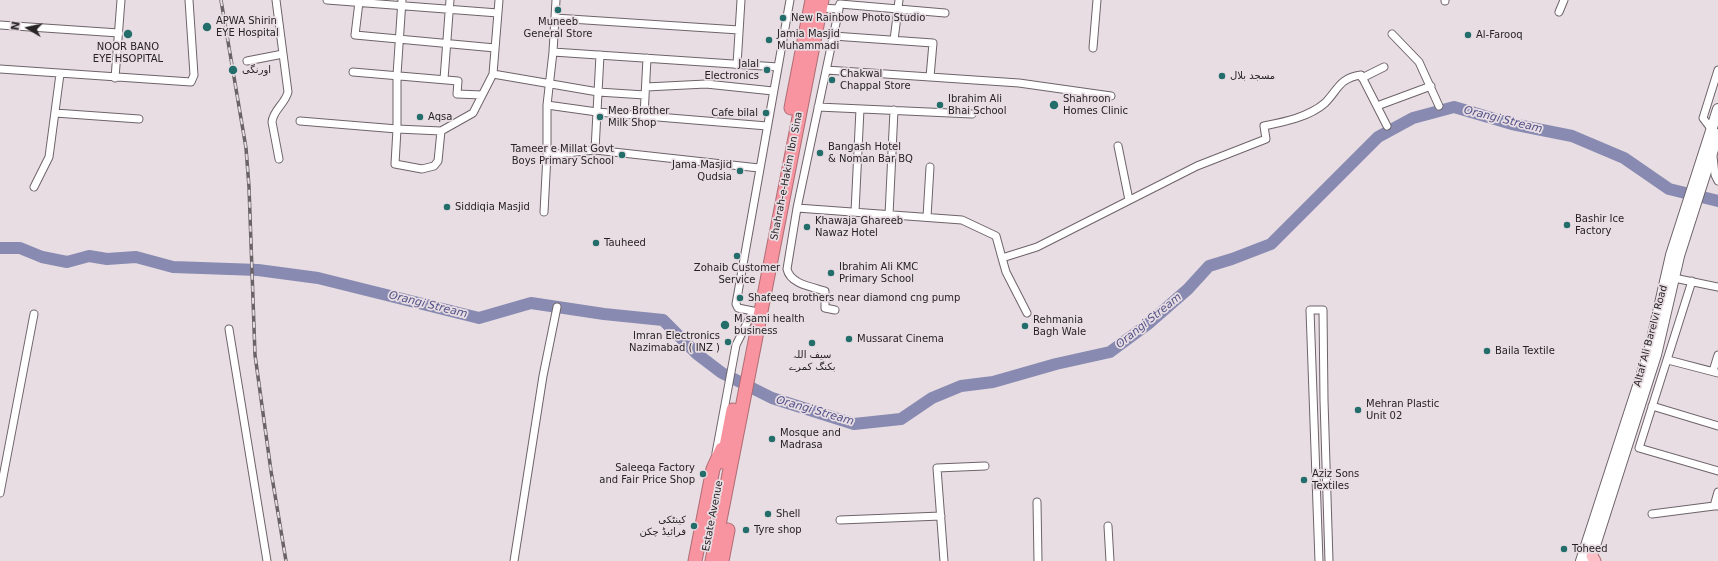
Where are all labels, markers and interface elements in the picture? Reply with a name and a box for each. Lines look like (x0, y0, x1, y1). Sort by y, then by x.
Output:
marker: Muneeb General Store (553, 5, 563, 15)
north arrow (8, 8, 48, 48)
place label: New Rainbow Photo Studio (791, 12, 925, 24)
marker: New Rainbow Photo Studio (778, 13, 788, 23)
place label: APWA Shirin EYE Hospital (216, 15, 279, 38)
place label: Muneeb General Store (523, 16, 593, 40)
text: N (9, 20, 23, 32)
marker: APWA Shirin EYE Hospital (201, 21, 213, 33)
marker: NOOR BANO EYE HSOPITAL (122, 28, 134, 40)
place label: Jamia Masjid Muhammadi (777, 28, 840, 52)
place label: Al-Farooq (1476, 29, 1523, 41)
marker: Al-Farooq (1463, 30, 1473, 40)
marker: Jamia Masjid Muhammadi (764, 35, 774, 45)
place label: NOOR BANO EYE HSOPITAL (93, 41, 163, 64)
place label: Jalal Electronics (704, 58, 759, 82)
marker: اورنگی (227, 64, 239, 76)
place label: اورنگی (242, 64, 271, 76)
marker: Jalal Electronics (762, 65, 772, 75)
place label: Chakwal Chappal Store (840, 68, 911, 92)
place label: مسجد بلال (1230, 70, 1275, 82)
marker: مسجد بلال (1217, 71, 1227, 81)
marker: Chakwal Chappal Store (827, 75, 837, 85)
place label: Ibrahim Ali Bhai School (948, 93, 1006, 116)
place label: Shahroon Homes Clinic (1063, 93, 1128, 116)
marker: Shahroon Homes Clinic (1048, 99, 1060, 111)
marker: Ibrahim Ali Bhai School (935, 100, 945, 110)
water label: Orangi Stream (1462, 104, 1544, 136)
place label: Meo Brother Milk Shop (608, 105, 669, 128)
place label: Cafe bilal (711, 107, 758, 119)
marker: Cafe bilal (761, 108, 771, 118)
place label: Aqsa (428, 111, 452, 123)
street label: Shahrah-e-Hakim Ibn Sina (769, 111, 805, 241)
marker: Aqsa (415, 112, 425, 122)
marker: Meo Brother Milk Shop (595, 112, 605, 122)
place label: Bangash Hotel & Noman Bar BQ (828, 141, 913, 164)
place label: Tameer e Millat Govt Boys Primary School (511, 143, 614, 166)
marker: Bangash Hotel & Noman Bar BQ (815, 148, 825, 158)
marker: Tameer e Millat Govt Boys Primary School (617, 150, 627, 160)
place label: Jama Masjid Qudsia (672, 159, 732, 182)
marker: Jama Masjid Qudsia (735, 166, 745, 176)
place label: Siddiqia Masjid (455, 201, 530, 213)
marker: Siddiqia Masjid (442, 202, 452, 212)
place label: Bashir Ice Factory (1575, 213, 1624, 236)
place label: Khawaja Ghareeb Nawaz Hotel (815, 215, 903, 238)
marker: Bashir Ice Factory (1562, 220, 1572, 230)
marker: Khawaja Ghareeb Nawaz Hotel (802, 222, 812, 232)
place label: Tauheed (604, 237, 646, 249)
marker: Tauheed (591, 238, 601, 248)
marker: Zohaib Customer Service (732, 251, 742, 261)
place label: Ibrahim Ali KMC Primary School (839, 261, 918, 284)
place label: Zohaib Customer Service (694, 262, 780, 286)
marker: Ibrahim Ali KMC Primary School (826, 268, 836, 278)
street label: Altaf Ali Barelvi Road (1632, 284, 1670, 388)
water label: Orangi Stream (387, 289, 469, 321)
water label: Orangi Stream (1114, 291, 1184, 351)
place label: Shafeeq brothers near diamond cng pump (748, 292, 960, 304)
marker: Shafeeq brothers near diamond cng pump (735, 293, 745, 303)
place label: M sami health business (734, 313, 804, 336)
place label: Rehmania Bagh Wale (1033, 314, 1086, 338)
marker: M sami health business (719, 319, 731, 331)
marker: Rehmania Bagh Wale (1020, 321, 1030, 331)
place label: Imran Electronics Nazimabad ( INZ ) (629, 330, 720, 354)
place label: Mussarat Cinema (857, 333, 944, 345)
marker: Mussarat Cinema (844, 334, 854, 344)
marker: Imran Electronics Nazimabad ( INZ ) (723, 337, 733, 347)
marker: سیف اللہ بکنگ کمرے (807, 338, 817, 348)
place label: Baila Textile (1495, 345, 1555, 357)
marker: Baila Textile (1482, 346, 1492, 356)
place label: سیف اللہ بکنگ کمرے (788, 349, 836, 372)
water label: Orangi Stream (775, 394, 855, 428)
place label: Mehran Plastic Unit 02 (1366, 398, 1439, 422)
marker: Mehran Plastic Unit 02 (1353, 405, 1363, 415)
place label: Mosque and Madrasa (780, 427, 841, 450)
marker: Mosque and Madrasa (767, 434, 777, 444)
place label: Saleeqa Factory and Fair Price Shop (599, 462, 695, 486)
place label: Aziz Sons Textiles (1312, 468, 1359, 492)
marker: Saleeqa Factory and Fair Price Shop (698, 469, 708, 479)
marker: Aziz Sons Textiles (1299, 475, 1309, 485)
street label: Estate Avenue (700, 480, 726, 552)
place label: Shell (776, 508, 800, 520)
marker: Shell (763, 509, 773, 519)
place label: کینٹکی فرائیڈ چکن (639, 514, 686, 538)
marker: کینٹکی فرائیڈ چکن (689, 521, 699, 531)
place label: Tyre shop (754, 524, 802, 536)
marker: Tyre shop (741, 525, 751, 535)
place label: Toheed (1572, 543, 1608, 555)
marker: Toheed (1559, 544, 1569, 554)

